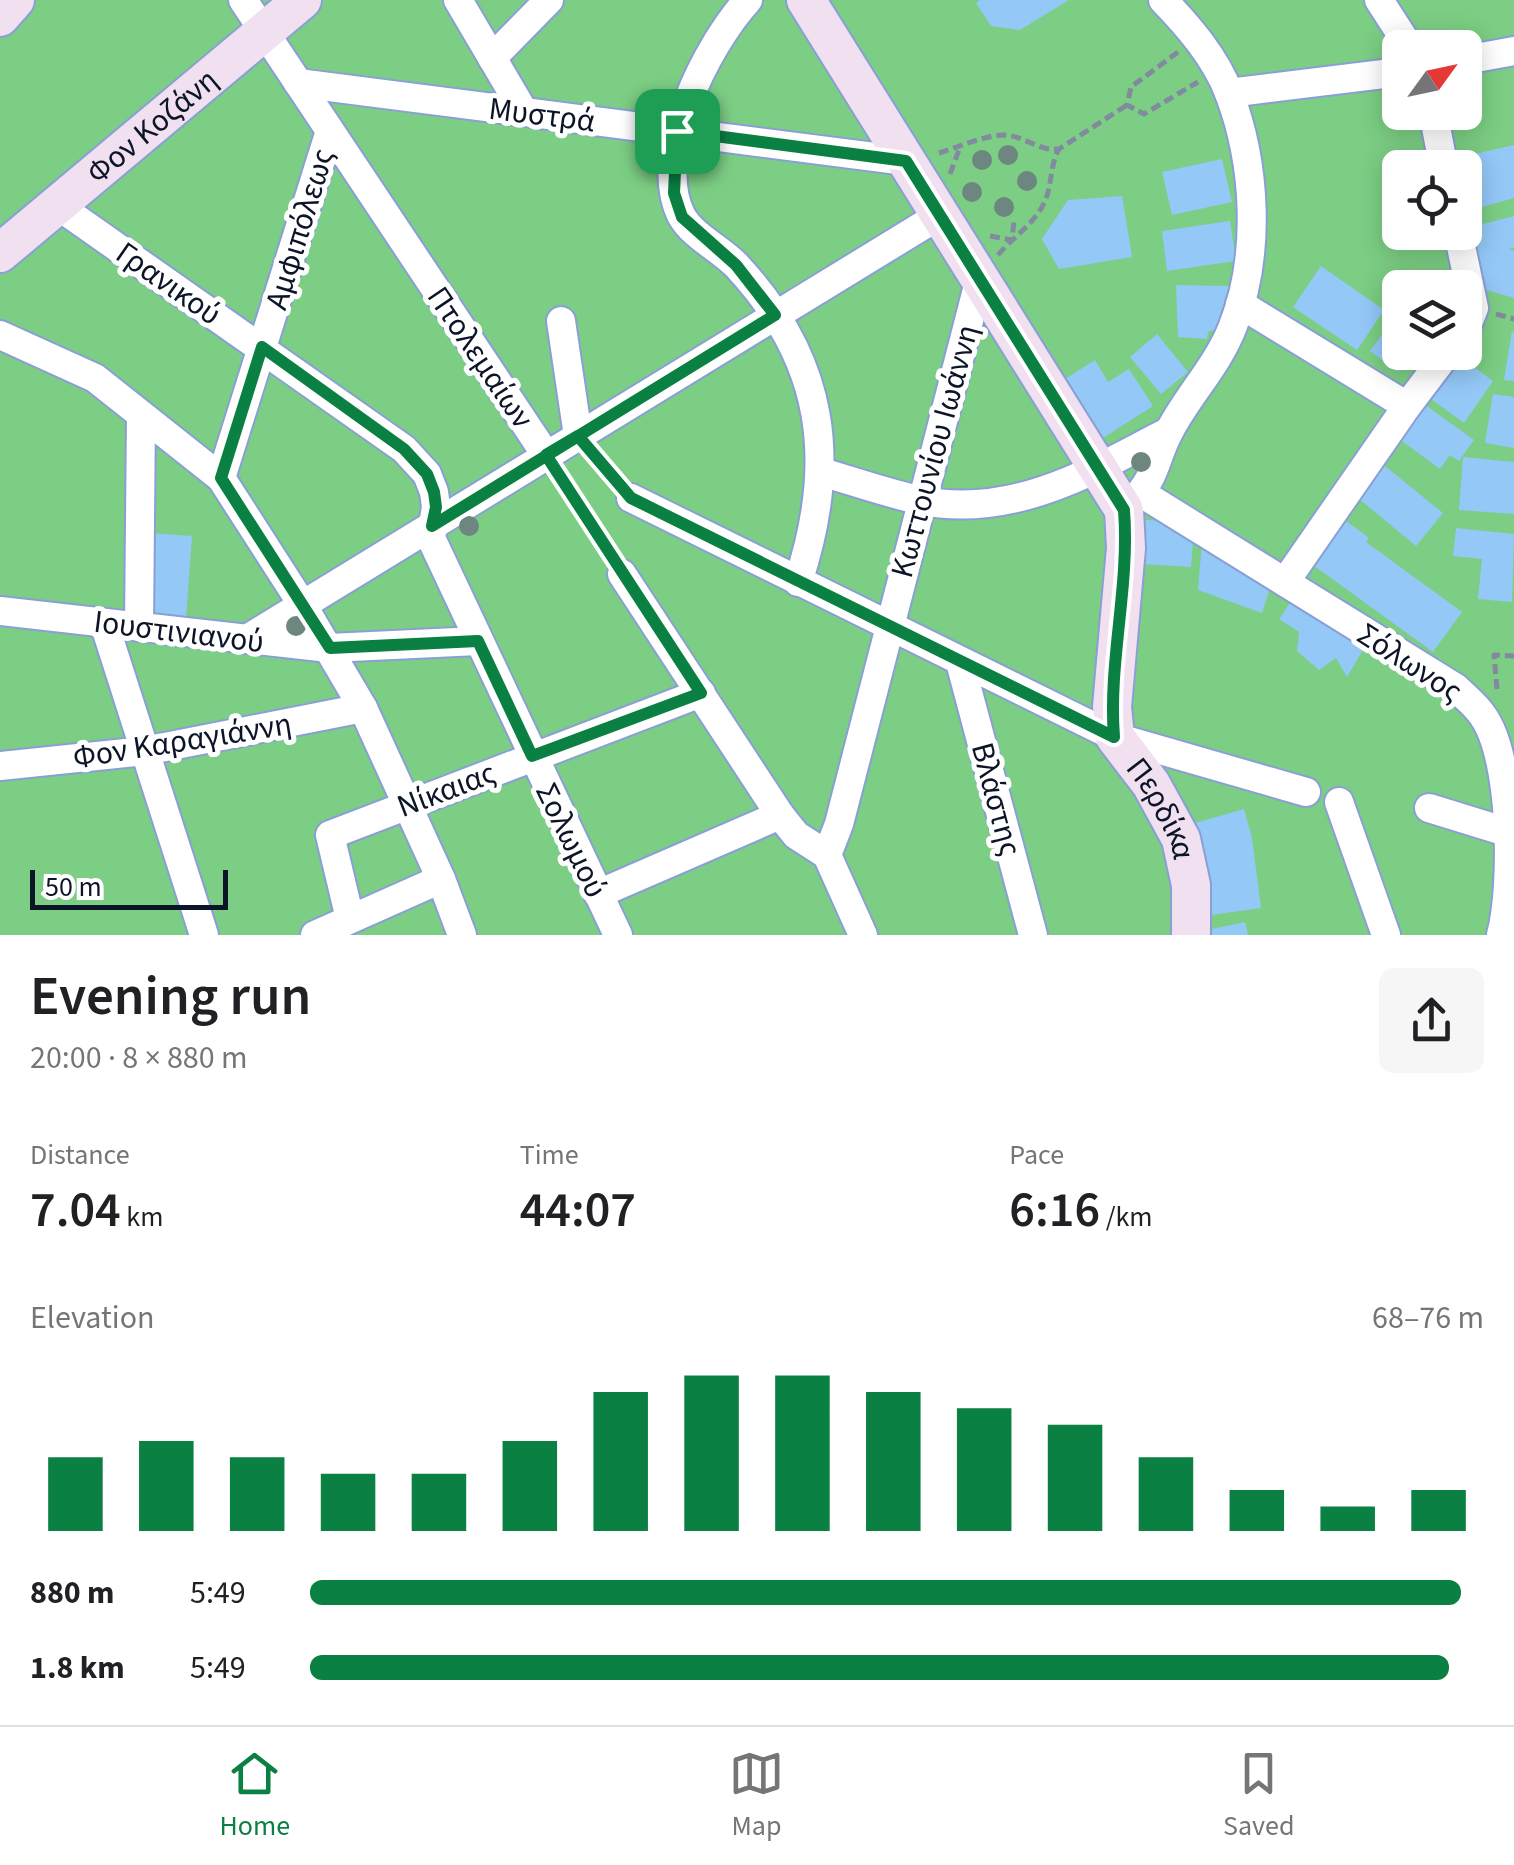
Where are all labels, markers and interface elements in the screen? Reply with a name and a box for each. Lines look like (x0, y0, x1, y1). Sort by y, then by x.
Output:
north arrow (1382, 30, 1482, 130)
map controls (1382, 30, 1482, 370)
street label: Φον Κοζάνη (77, 58, 228, 195)
street label: Μυστρά (486, 86, 598, 144)
pin (635, 89, 720, 174)
icon: arrive (650, 104, 705, 159)
street label: Αμφιπόλεως (254, 143, 346, 315)
button: locate (1382, 150, 1482, 250)
street label: Γρανικού (106, 231, 230, 337)
button: layers (1382, 270, 1482, 370)
street label: Πτολεμαίων (416, 277, 545, 438)
street label: Κωττουνίου Ιωάννη (879, 320, 991, 583)
street label: Ιουστινιανού (91, 599, 267, 665)
street label: Σόλωνος (1348, 612, 1471, 714)
street label: Φον Καραγιάννη (69, 701, 295, 781)
street label: Βλάστης (959, 737, 1033, 861)
street label: Περδίκα (1115, 748, 1207, 864)
street label: Νίκαιας (390, 750, 502, 830)
street label: Σολωμού (524, 775, 619, 906)
scale bar (30, 865, 228, 910)
text: 50 m (45, 867, 102, 907)
text: Evening run (30, 958, 311, 1036)
button: share (1379, 968, 1484, 1073)
text: 20:00 · 8 × 880 m (30, 1035, 248, 1081)
text: Distance (30, 1135, 130, 1175)
text: Time (520, 1135, 579, 1175)
text: Pace (1009, 1135, 1064, 1175)
text: 7.04 (30, 1175, 121, 1246)
text: 44:07 (520, 1175, 636, 1246)
text: 6:16 (1009, 1175, 1100, 1246)
text: km (121, 1197, 163, 1237)
text: /km (1100, 1197, 1153, 1237)
text: Elevation (30, 1295, 155, 1341)
text: 68–76 m (1372, 1295, 1484, 1341)
text: 880 m (30, 1570, 115, 1616)
text: 5:49 (190, 1570, 246, 1616)
text: 1.8 km (30, 1645, 125, 1691)
text: 5:49 (190, 1645, 246, 1691)
tab: Home (219, 1746, 290, 1846)
tab: Map (729, 1746, 784, 1846)
tab: Saved (1223, 1746, 1294, 1846)

